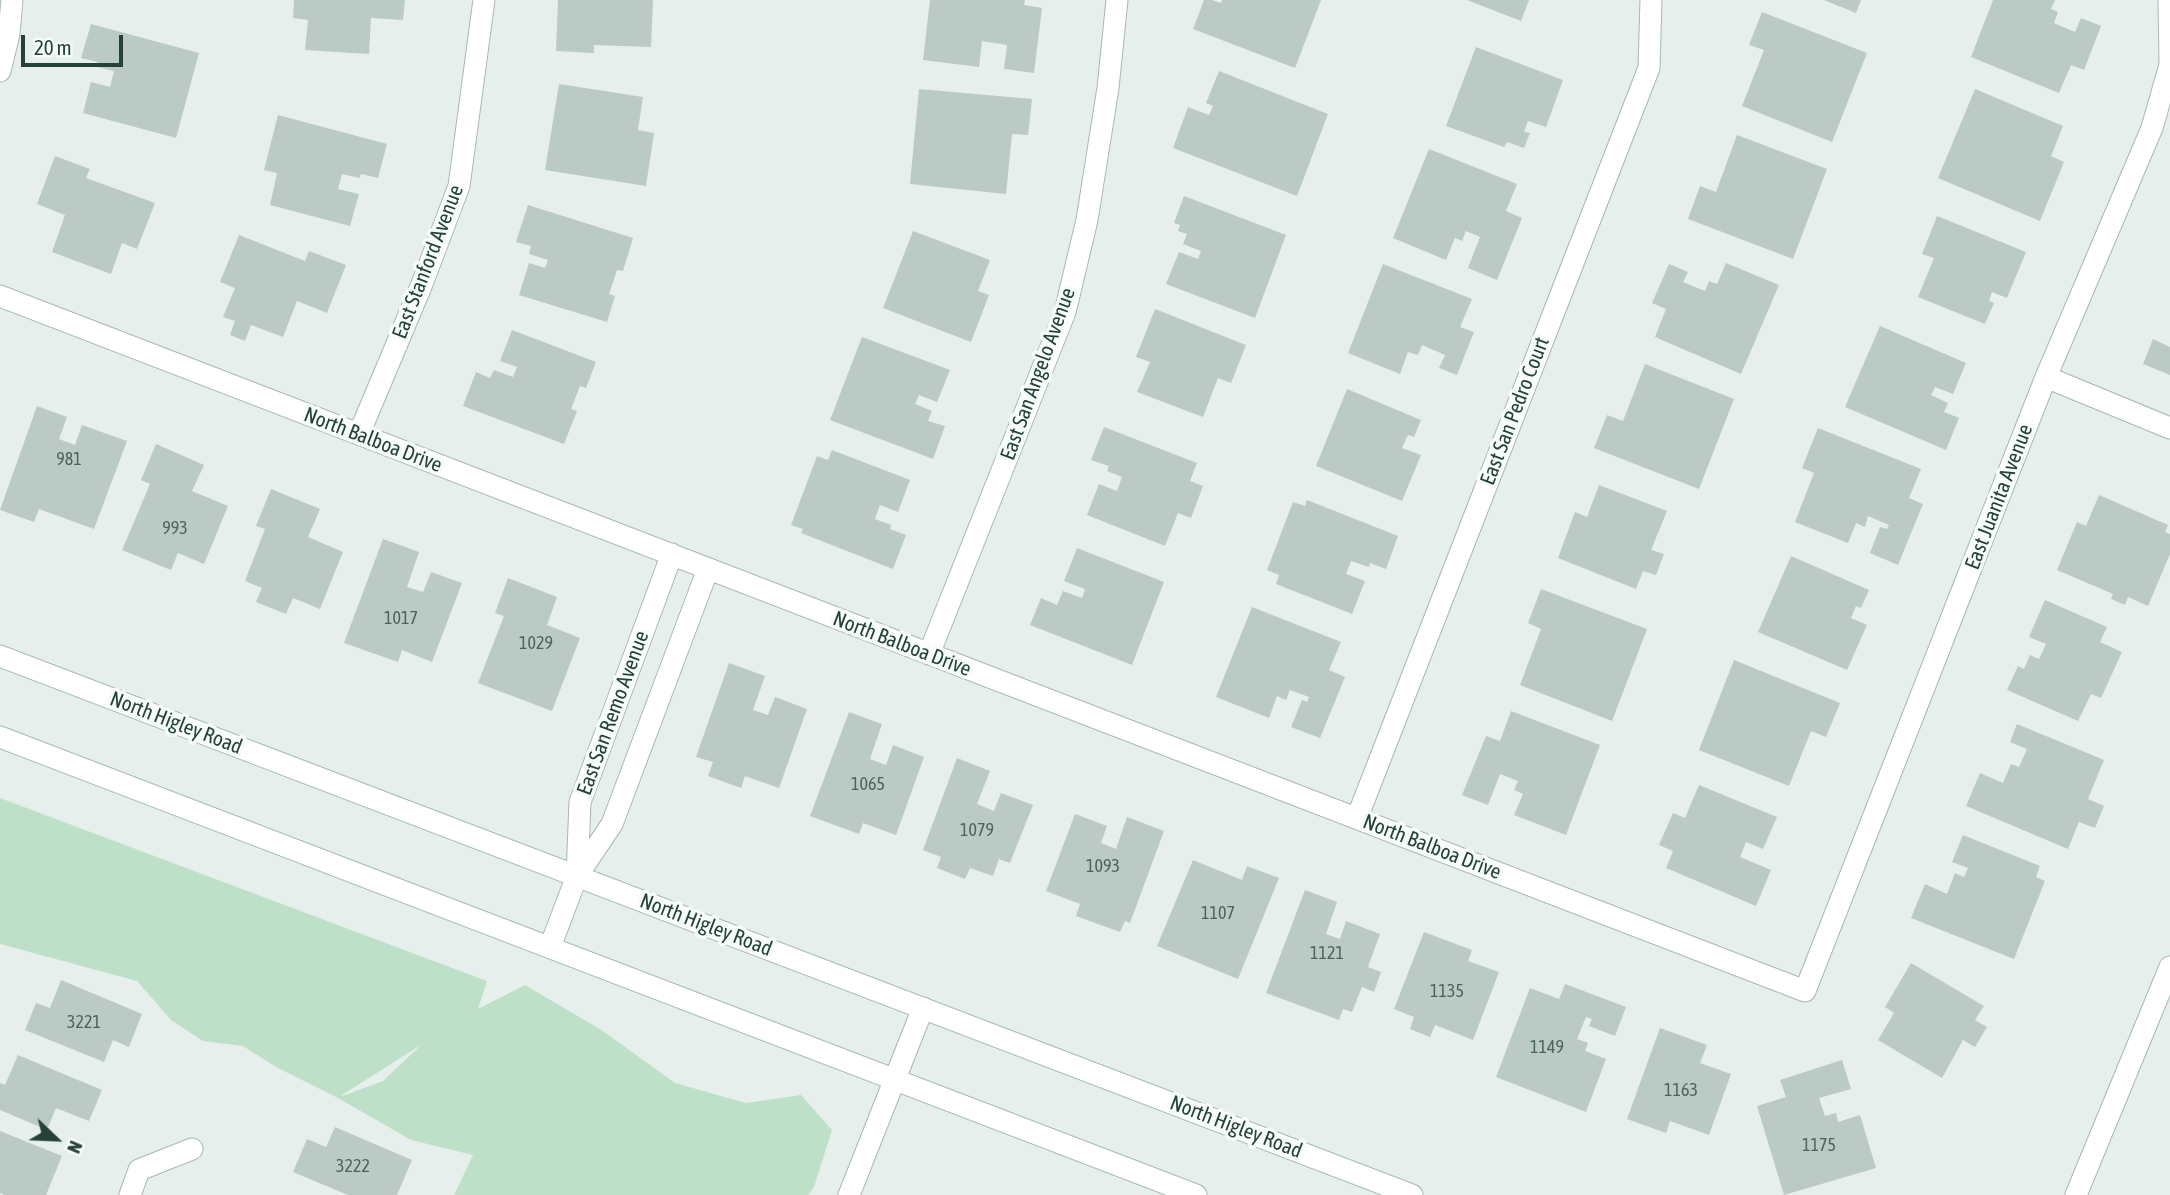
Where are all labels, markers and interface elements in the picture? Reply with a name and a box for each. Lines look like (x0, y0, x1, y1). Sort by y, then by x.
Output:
scale bar (24, 21, 126, 65)
text: 20 m (34, 35, 72, 59)
street label: East Stanford Avenue (387, 182, 469, 342)
street label: East San Angelo Avenue (995, 284, 1081, 464)
street label: East San Pedro Court (1475, 333, 1555, 489)
street label: North Balboa Drive (300, 402, 446, 478)
street label: East Juanita Avenue (1960, 421, 2038, 573)
house number: 981 (56, 448, 82, 470)
house number: 993 (162, 517, 188, 539)
street label: North Balboa Drive (829, 606, 975, 682)
house number: 1017 (384, 607, 418, 629)
street label: East San Remo Avenue (572, 628, 654, 798)
house number: 1029 (519, 632, 553, 654)
street label: North Higley Road (106, 686, 246, 760)
house number: 1065 (851, 773, 885, 795)
street label: North Balboa Drive (1359, 809, 1505, 885)
house number: 1079 (960, 819, 994, 841)
house number: 1093 (1086, 855, 1120, 877)
street label: North Higley Road (636, 888, 776, 962)
house number: 1107 (1201, 902, 1235, 924)
house number: 1121 (1310, 942, 1344, 964)
house number: 1135 (1430, 980, 1464, 1002)
house number: 3221 (67, 1011, 101, 1033)
house number: 1149 (1530, 1036, 1564, 1058)
house number: 1163 (1664, 1079, 1698, 1101)
street label: North Higley Road (1166, 1090, 1306, 1164)
north arrow (21, 1104, 91, 1174)
house number: 1175 (1802, 1134, 1836, 1156)
text: N (63, 1138, 88, 1157)
house number: 3222 (336, 1155, 370, 1177)

